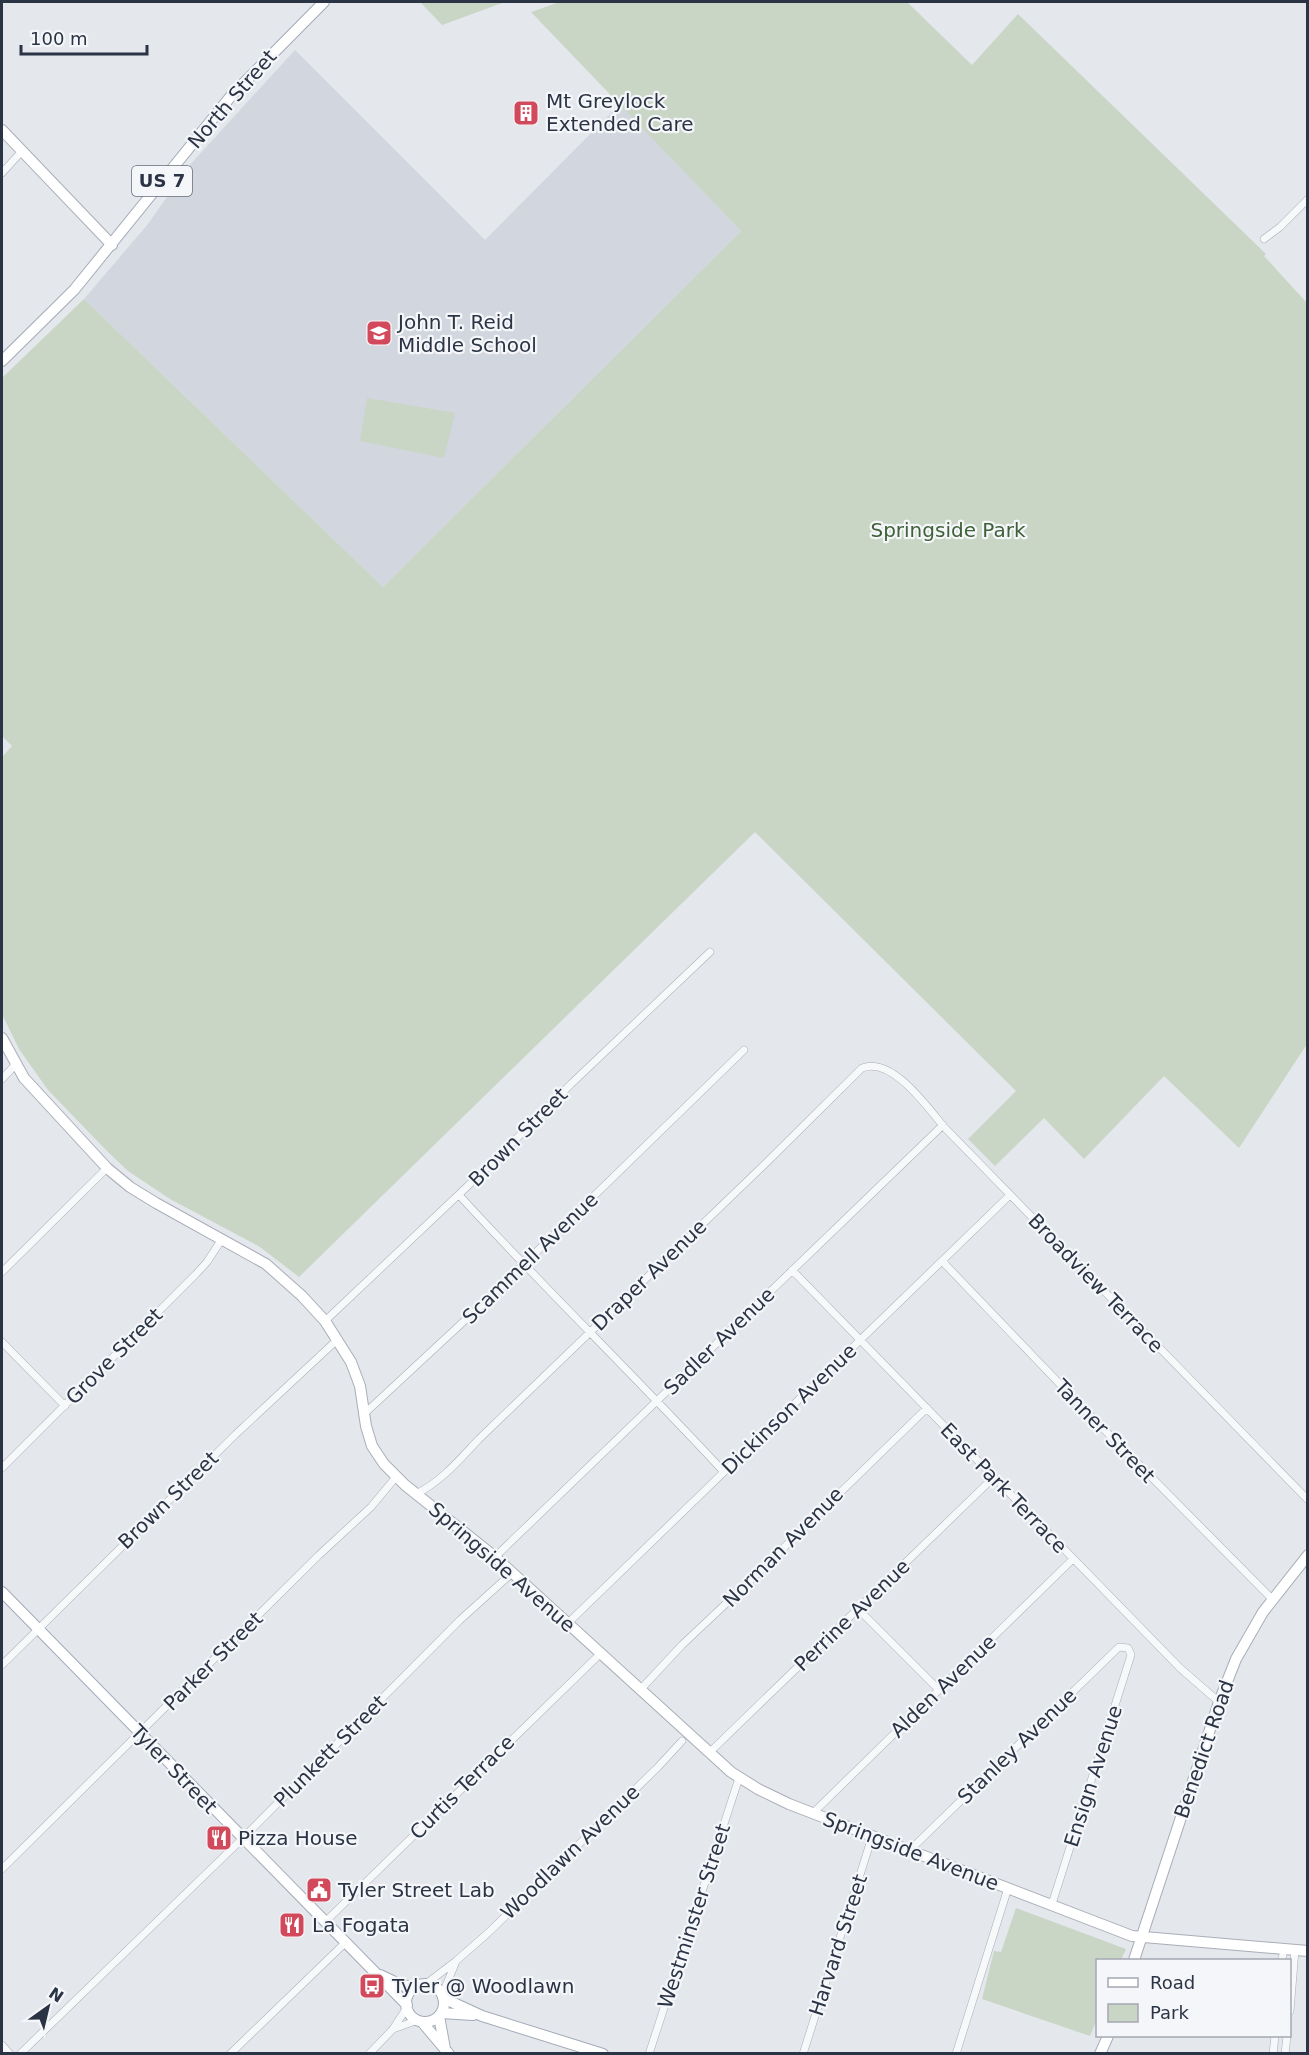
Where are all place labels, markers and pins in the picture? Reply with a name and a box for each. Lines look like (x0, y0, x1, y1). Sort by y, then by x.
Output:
place label: Mt Greylock Extended Care (546, 89, 694, 136)
building icon: Mt Greylock Extended Care (511, 98, 541, 128)
place label: John T. Reid Middle School (396, 310, 537, 357)
school or university icon: John T. Reid Middle School (364, 318, 394, 348)
restaurant icon: Pizza House (204, 1823, 234, 1853)
place label: Pizza House (238, 1826, 357, 1850)
public building icon: Tyler Street Lab (304, 1875, 334, 1905)
place label: Tyler Street Lab (337, 1878, 495, 1902)
restaurant icon: La Fogata (277, 1910, 307, 1940)
place label: La Fogata (312, 1913, 410, 1937)
bus stop icon: Tyler @ Woodlawn (357, 1971, 387, 2001)
place label: Tyler @ Woodlawn (391, 1974, 574, 1998)

